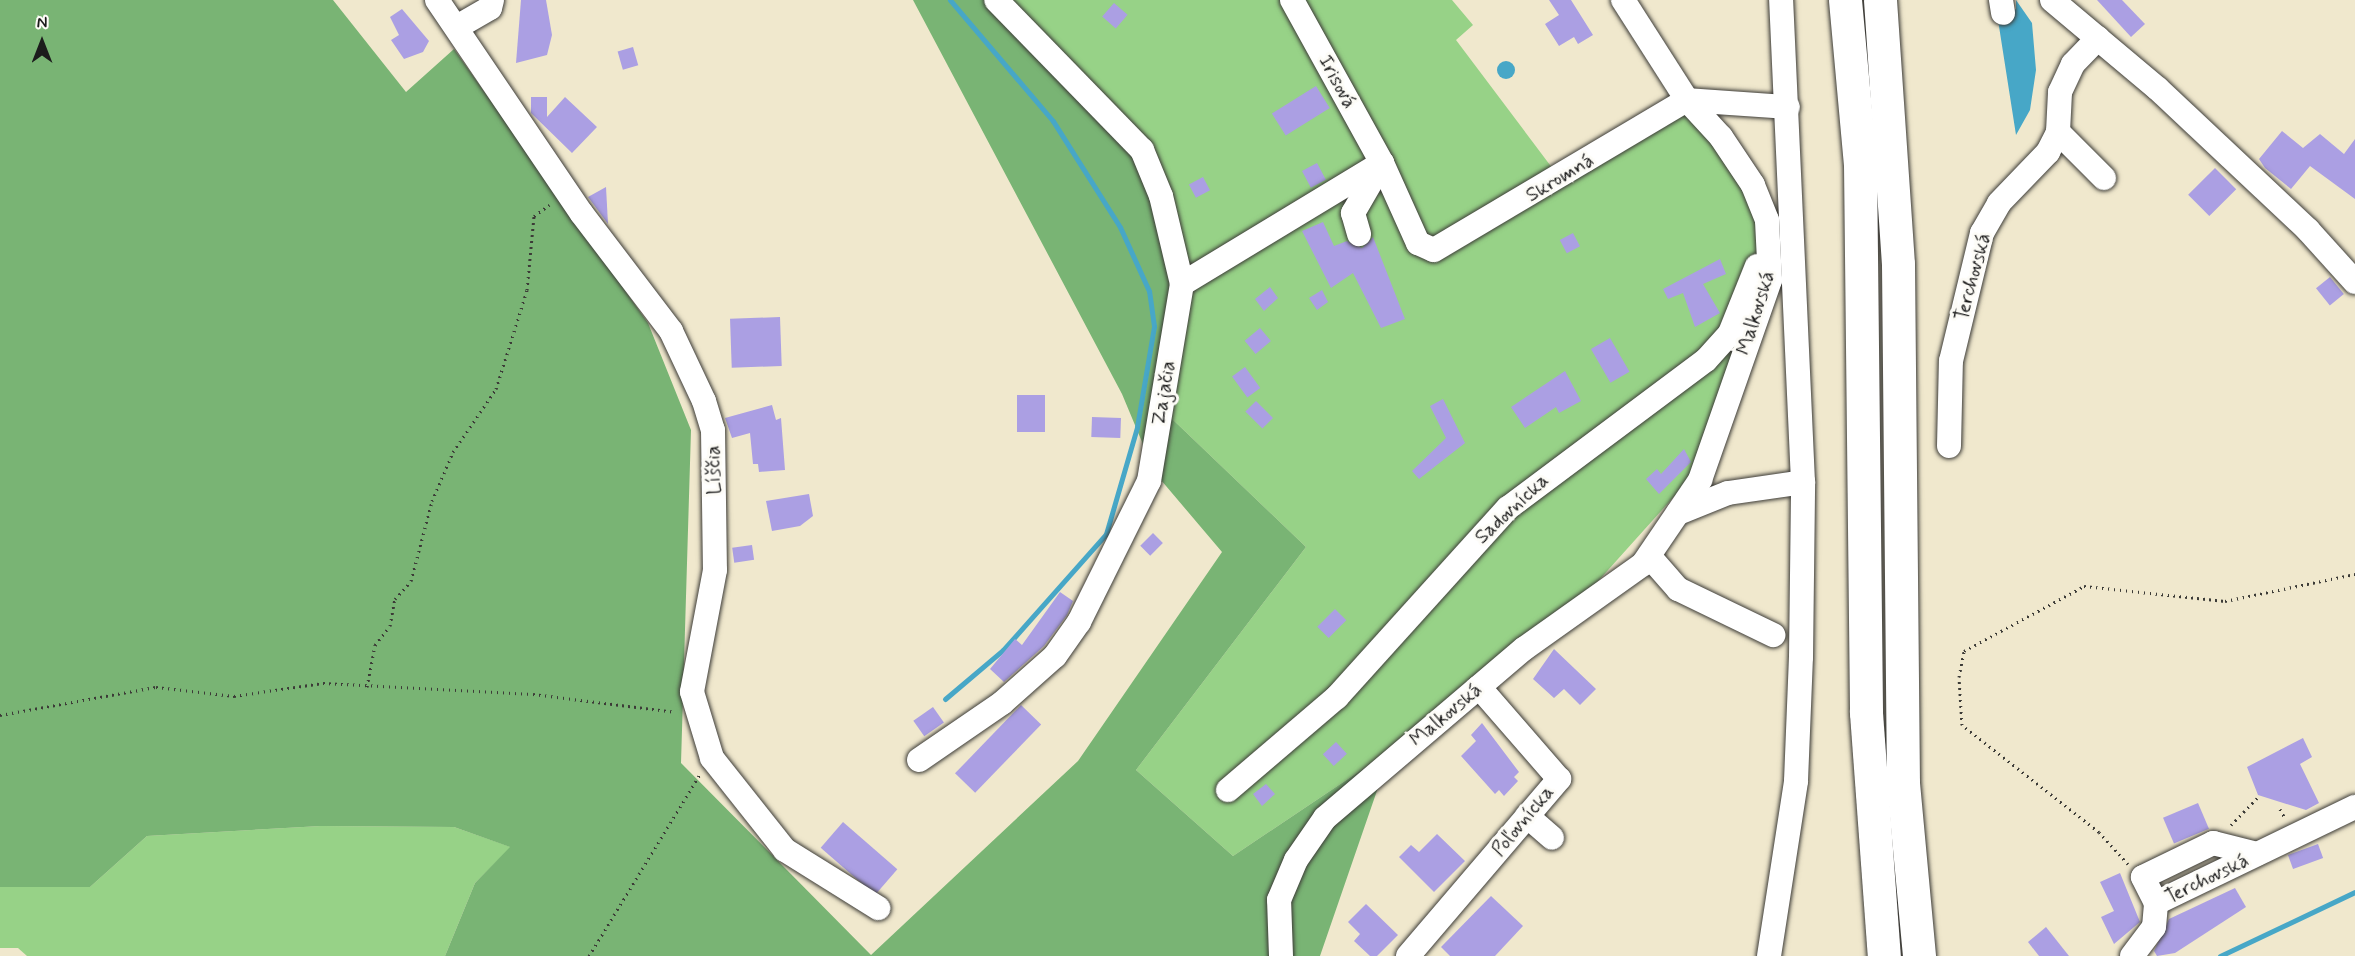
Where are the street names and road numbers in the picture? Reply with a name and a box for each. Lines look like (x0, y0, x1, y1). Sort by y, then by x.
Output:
street label: Irisová (1313, 51, 1361, 113)
street label: Skromná (1522, 148, 1598, 208)
street label: Terchovská (1950, 230, 1996, 324)
street label: Malkovská (1732, 268, 1780, 358)
street label: Zajačia (1147, 359, 1181, 427)
street label: Líščia (702, 445, 726, 495)
street label: Sadovnícka (1470, 469, 1554, 549)
street label: Malkovská (1405, 678, 1487, 752)
street label: Poľovnícka (1487, 781, 1559, 861)
street label: Terchovská (2161, 849, 2253, 909)

